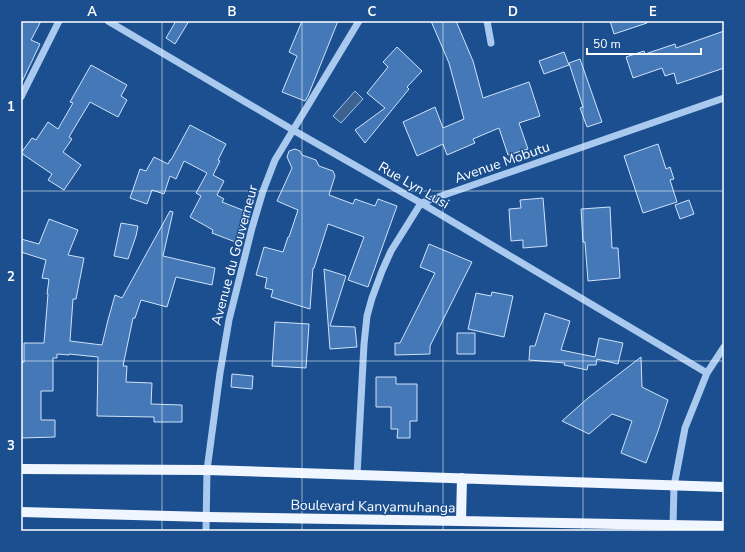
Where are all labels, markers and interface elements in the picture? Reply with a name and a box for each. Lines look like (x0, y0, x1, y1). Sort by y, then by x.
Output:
text: A (87, 3, 97, 21)
text: B (228, 3, 237, 21)
text: C (368, 3, 377, 21)
text: D (508, 3, 518, 21)
text: E (649, 3, 657, 21)
scale bar (587, 30, 701, 56)
text: 50 m (593, 36, 621, 52)
text: 1 (7, 98, 15, 116)
street label: Avenue Mobutu (452, 137, 552, 188)
street label: Rue Lyn Lusi (375, 157, 453, 213)
street label: Avenue du Gouverneur (207, 183, 262, 327)
text: 2 (7, 268, 15, 286)
text: 3 (7, 437, 15, 455)
street label: Boulevard Kanyamuhanga (290, 496, 456, 517)

